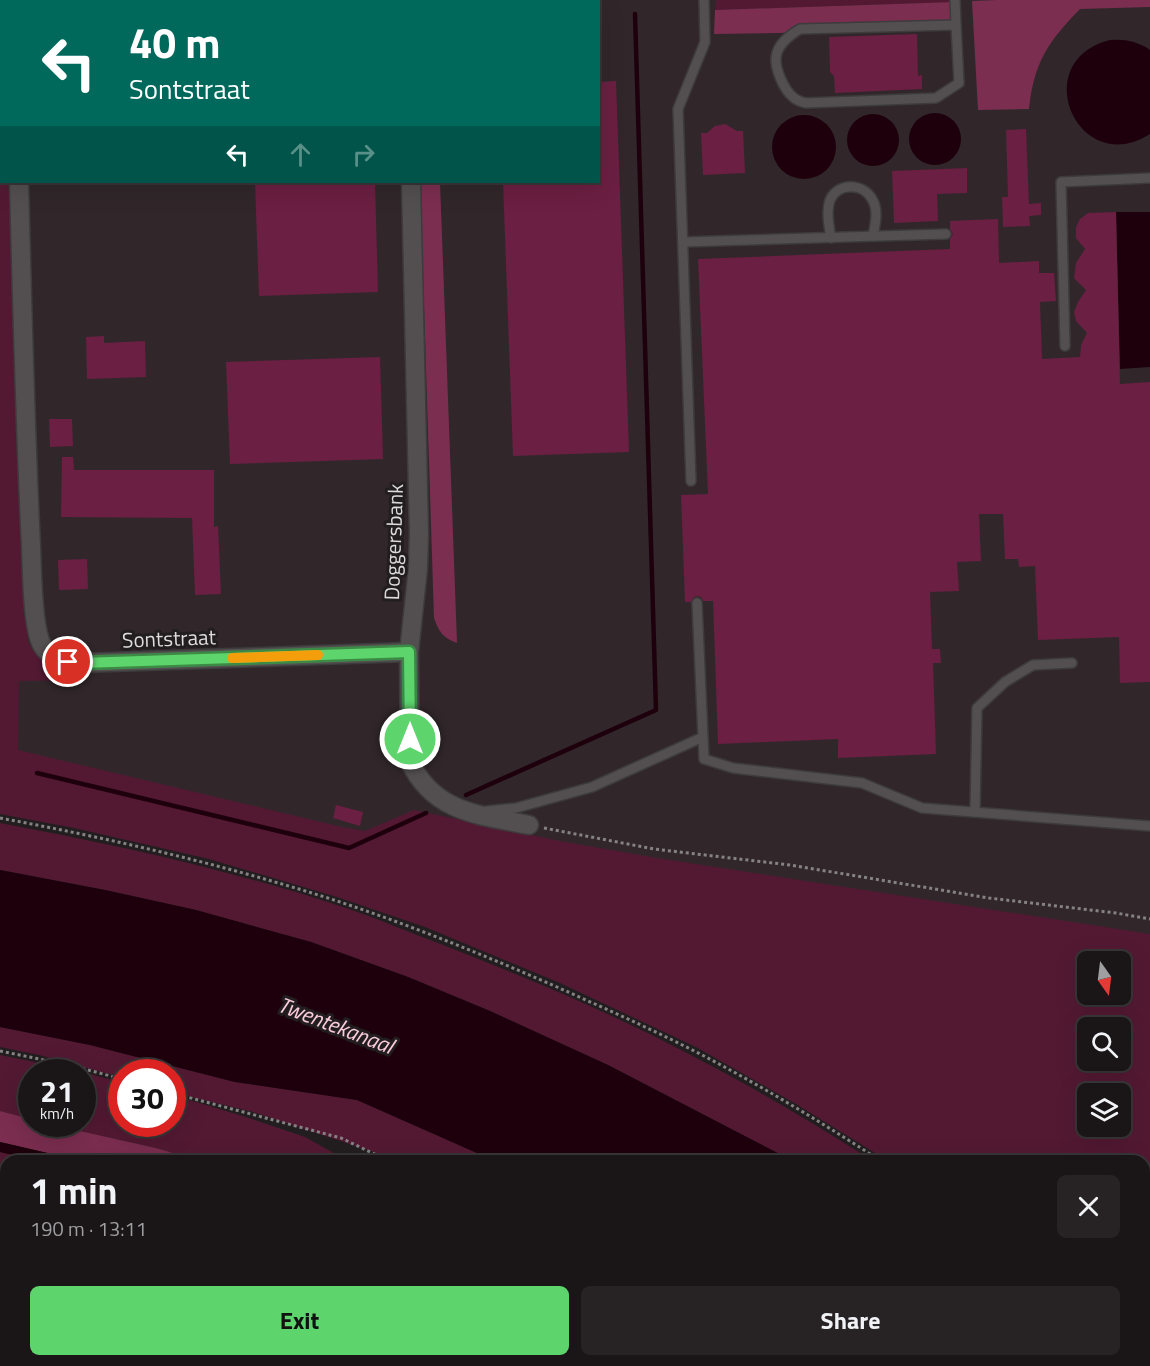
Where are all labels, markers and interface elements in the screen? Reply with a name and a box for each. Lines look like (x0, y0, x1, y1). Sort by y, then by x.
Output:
text: 40 m (129, 10, 221, 74)
icon: left (30, 24, 108, 102)
text: Sontstraat (129, 68, 250, 109)
icon: left (221, 138, 254, 171)
icon: ahead (284, 138, 317, 171)
icon: right (347, 138, 380, 171)
street label: Doggersbank (375, 483, 411, 601)
street label: Sontstraat (122, 620, 217, 656)
pin (42, 636, 93, 687)
icon: arrive (51, 645, 84, 678)
position arrow (378, 707, 442, 771)
north arrow (1077, 951, 1131, 1005)
map controls (1077, 951, 1131, 1137)
water label: Twentekanaal (273, 987, 401, 1063)
button: search (1077, 1017, 1131, 1071)
speed limit sign: 30 (108, 1059, 186, 1137)
text: 21 (40, 1068, 74, 1114)
button: layers (1077, 1083, 1131, 1137)
text: km/h (40, 1102, 74, 1125)
text: 1 min (30, 1163, 117, 1218)
button: close (1057, 1175, 1120, 1238)
text: 190 m · 13:11 (30, 1213, 147, 1244)
button: Exit (30, 1286, 569, 1355)
button: Share (581, 1286, 1120, 1355)

